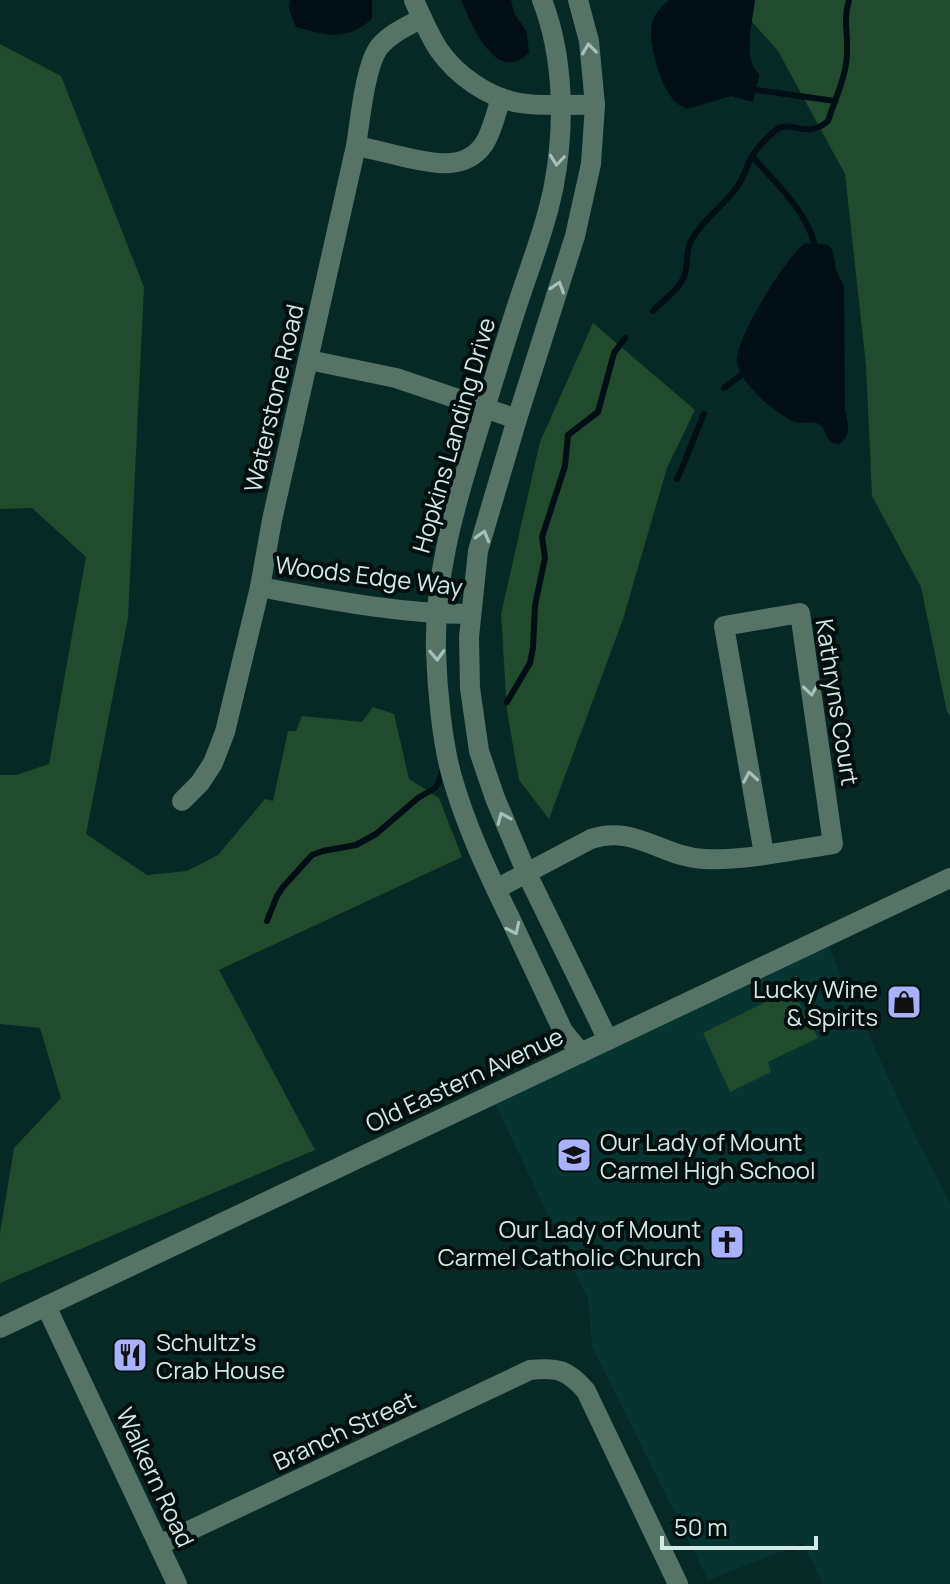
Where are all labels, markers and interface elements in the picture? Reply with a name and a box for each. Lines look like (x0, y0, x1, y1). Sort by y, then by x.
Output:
one-way arrow (581, 42, 598, 56)
one-way arrow (549, 154, 566, 167)
one-way arrow (549, 281, 565, 295)
street label: Waterstone Road (235, 301, 311, 495)
street label: Hopkins Landing Drive (404, 314, 502, 556)
one-way arrow (473, 530, 490, 544)
street label: Woods Edge Way (273, 547, 465, 603)
street label: Kathryns Court (809, 616, 867, 788)
one-way arrow (428, 649, 445, 662)
one-way arrow (802, 683, 819, 697)
one-way arrow (743, 771, 760, 784)
one-way arrow (497, 812, 513, 826)
one-way arrow (504, 921, 520, 935)
place label: Lucky Wine & Spirits (753, 972, 878, 1033)
shop icon: Lucky Wine & Spirits (885, 983, 923, 1021)
street label: Old Eastern Avenue (360, 1019, 568, 1139)
place label: Our Lady of Mount Carmel High School (600, 1125, 816, 1186)
school or university icon: Our Lady of Mount Carmel High School (555, 1136, 593, 1174)
place label: Our Lady of Mount Carmel Catholic Church (438, 1212, 701, 1273)
church icon: Our Lady of Mount Carmel Catholic Church (708, 1223, 746, 1261)
place label: Schultz's Crab House (156, 1325, 285, 1386)
restaurant icon: Schultz's Crab House (111, 1336, 149, 1374)
street label: Branch Street (268, 1383, 420, 1477)
street label: Walkern Road (109, 1402, 203, 1552)
scale bar (662, 1500, 816, 1550)
text: 50 m (674, 1510, 728, 1543)

